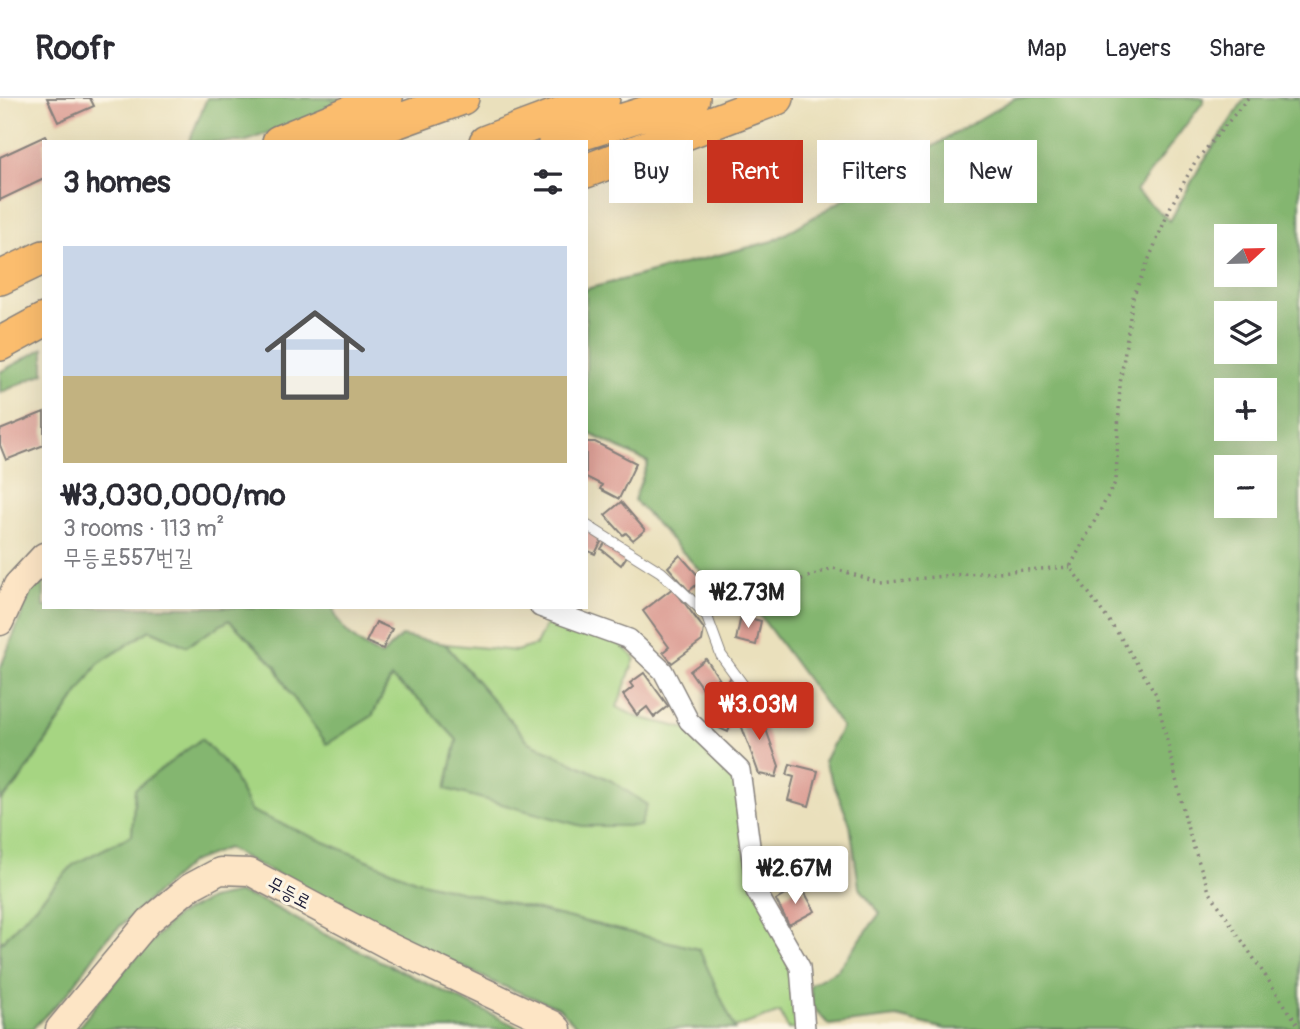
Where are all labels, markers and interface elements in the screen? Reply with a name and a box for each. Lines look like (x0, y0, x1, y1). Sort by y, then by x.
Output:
text: Roofr (35, 28, 115, 69)
text: Map (1027, 34, 1067, 63)
text: Layers (1105, 34, 1171, 63)
text: Share (1209, 34, 1265, 63)
chip: Buy (609, 140, 693, 203)
chip: Rent (707, 140, 803, 203)
chip: Filters (817, 140, 930, 203)
chip: New (944, 140, 1037, 203)
icon: filters (529, 163, 567, 201)
text: 3 homes (63, 164, 170, 201)
north arrow (1214, 224, 1278, 287)
map controls (1214, 224, 1277, 518)
icon: home (252, 292, 378, 418)
button: layers (1214, 301, 1277, 364)
button: + (1214, 378, 1277, 441)
button: − (1214, 455, 1277, 518)
text: ₩3,030,000/mo (63, 477, 286, 514)
text: 3 rooms · 113 m² (63, 514, 224, 543)
text: 무등로557번길 (63, 543, 193, 572)
pin: ₩2.73M (691, 570, 805, 630)
text: ₩2.73M (711, 578, 785, 607)
pin: ₩3.03M (702, 682, 816, 742)
text: ₩3.03M (721, 690, 797, 719)
pin: ₩2.67M (738, 846, 852, 906)
text: ₩2.67M (758, 854, 832, 883)
street label: 무등로 (263, 872, 315, 914)

